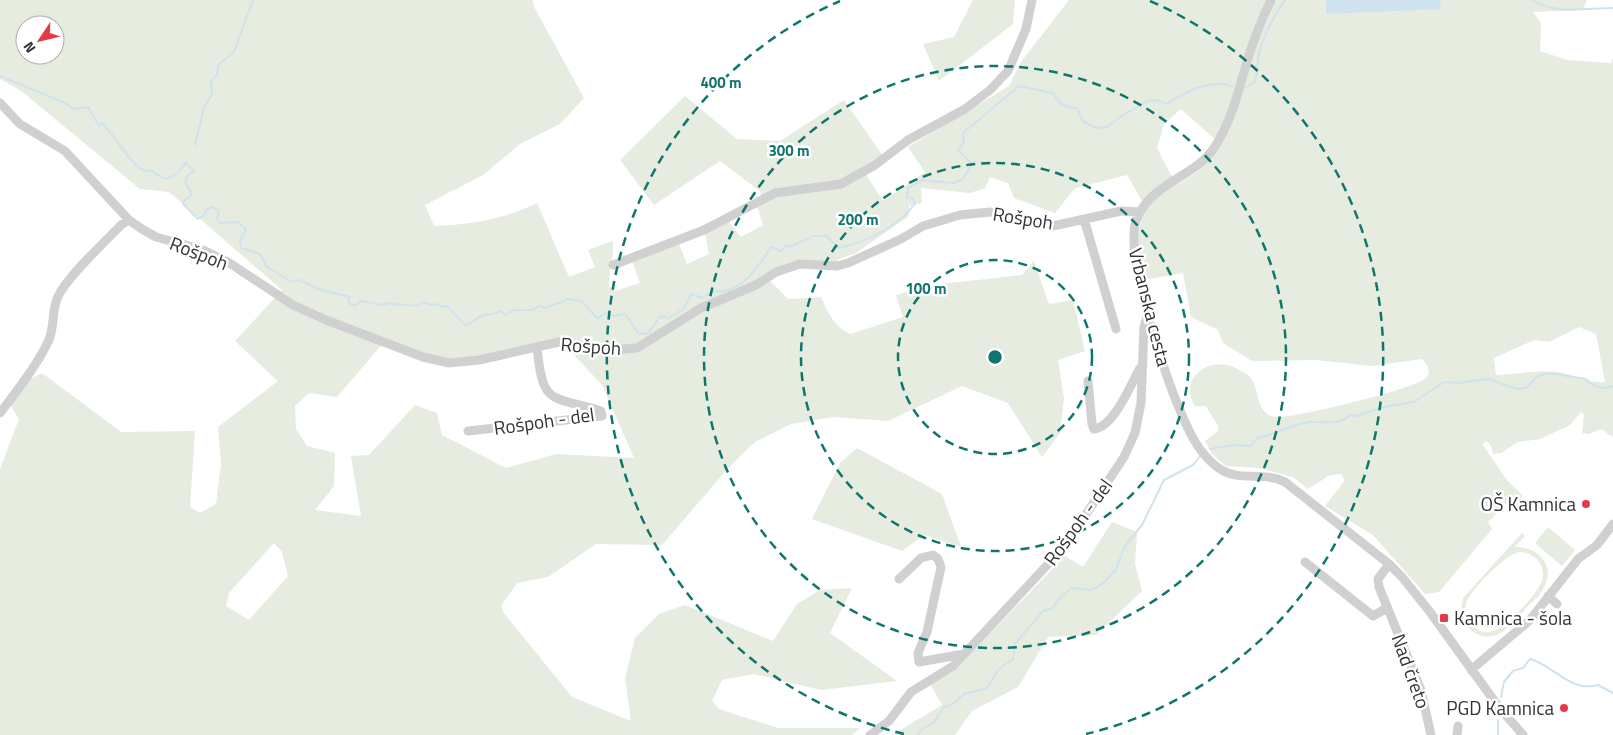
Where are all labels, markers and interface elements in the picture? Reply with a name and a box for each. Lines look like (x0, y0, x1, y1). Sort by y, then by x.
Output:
north arrow (15, 15, 65, 65)
text: N (18, 38, 40, 58)
text: 400 m (700, 71, 742, 94)
text: 300 m (768, 139, 810, 162)
street label: Rošpoh (991, 198, 1055, 237)
text: 200 m (837, 208, 879, 231)
street label: Rošpoh (166, 228, 233, 277)
street label: Vrbanska cesta (1122, 245, 1179, 370)
text: 100 m (905, 277, 947, 300)
street label: Rošpoh (560, 329, 622, 362)
centre of rings (986, 348, 1004, 366)
street label: Rošpoh - del (492, 399, 596, 442)
street label: Rošpoh - del (1036, 472, 1119, 571)
place label: OŠ Kamnica (1481, 489, 1576, 518)
marker: OŠ Kamnica (1580, 498, 1592, 510)
place label: Kamnica - šola (1454, 603, 1572, 632)
marker: Kamnica - šola (1438, 612, 1450, 624)
street label: Nad čreto (1385, 629, 1438, 712)
place label: PGD Kamnica (1446, 693, 1554, 722)
marker: PGD Kamnica (1558, 702, 1570, 714)

